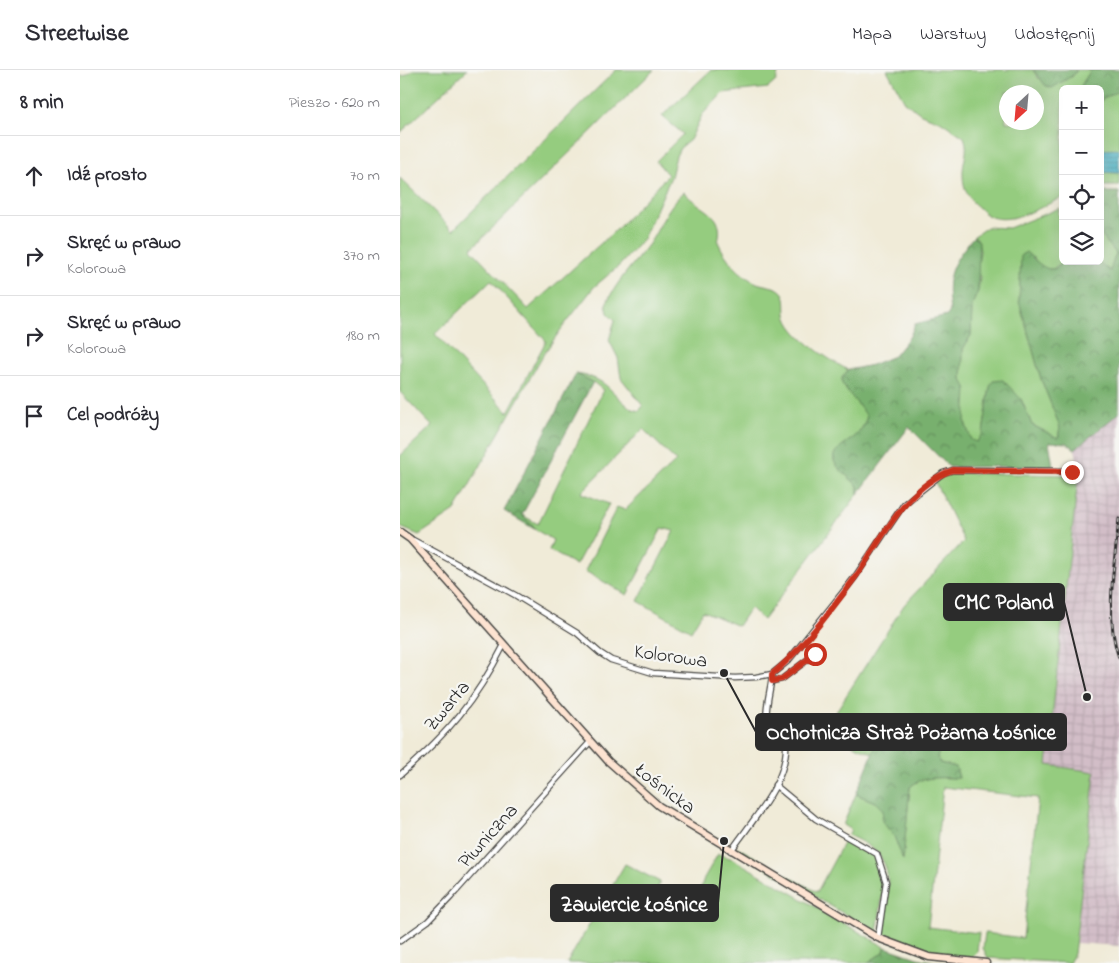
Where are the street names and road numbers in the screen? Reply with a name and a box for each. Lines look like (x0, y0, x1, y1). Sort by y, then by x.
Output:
street label: Kolorowa (632, 638, 709, 677)
street label: Zwarta (418, 675, 478, 739)
street label: Łośnicka (627, 757, 701, 823)
street label: Piwniczna (452, 798, 526, 876)

